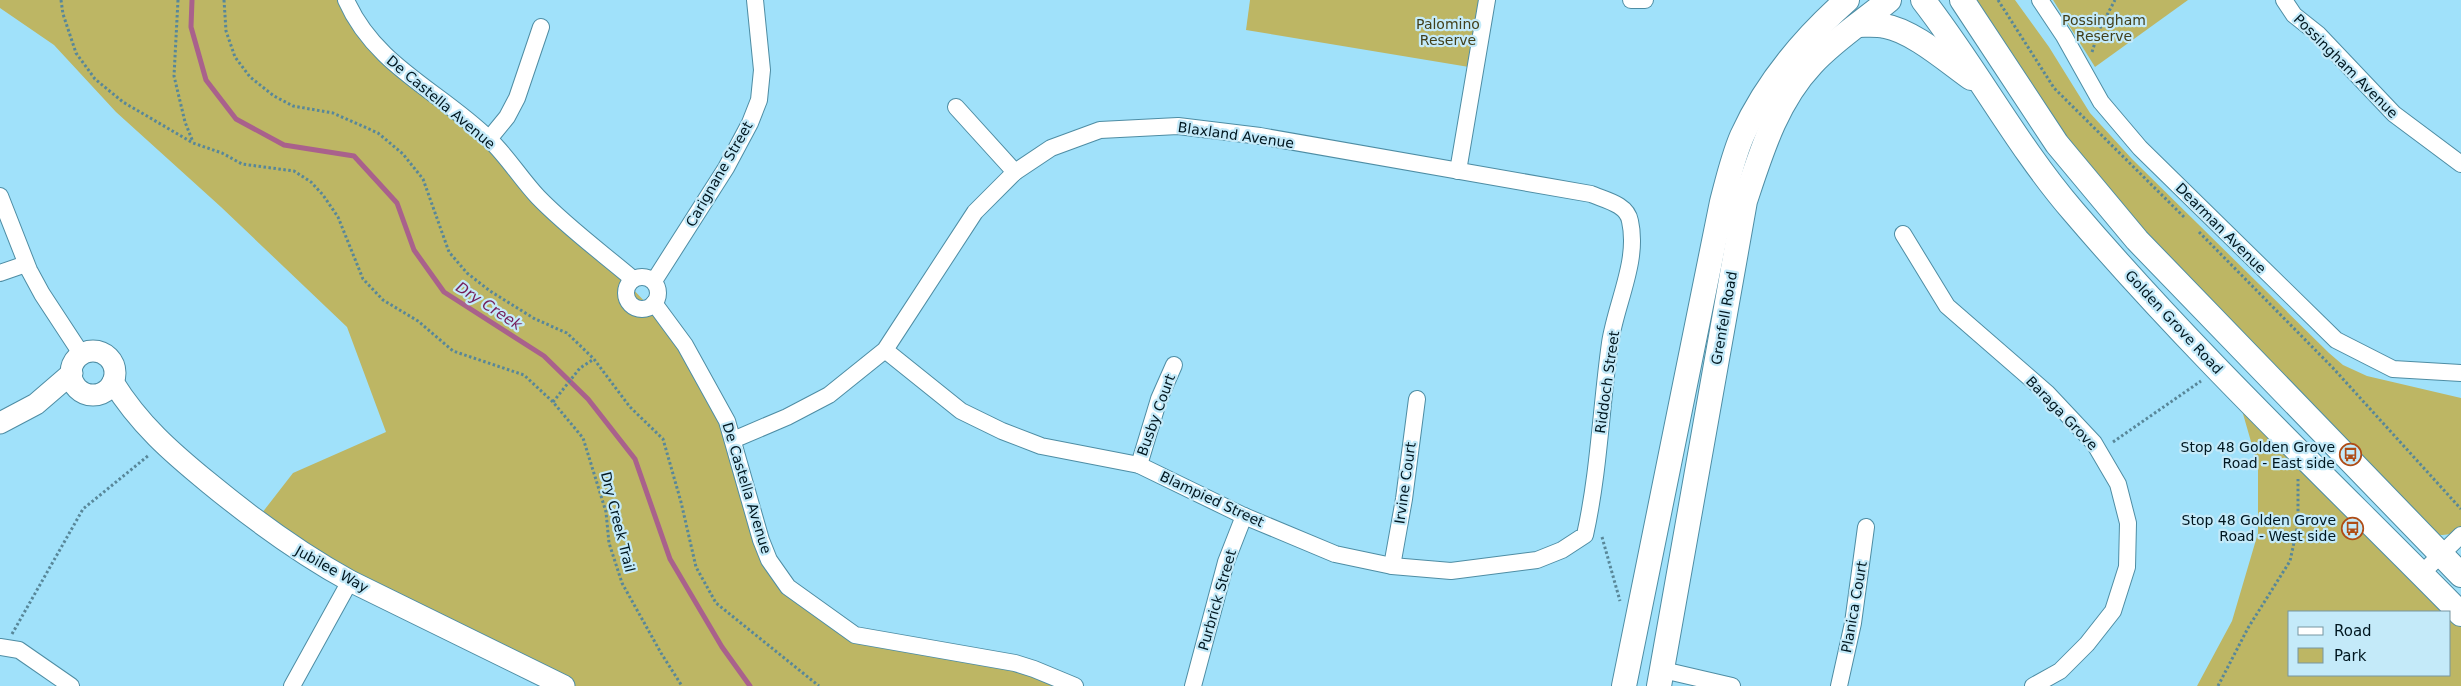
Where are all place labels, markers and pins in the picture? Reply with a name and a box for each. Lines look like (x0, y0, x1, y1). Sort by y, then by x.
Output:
place label: Stop 48 Golden Grove Road - East side (2181, 439, 2335, 471)
bus stop icon: Stop 48 Golden Grove Road - East side (2339, 443, 2363, 467)
place label: Stop 48 Golden Grove Road - West side (2182, 512, 2336, 544)
bus stop icon: Stop 48 Golden Grove Road - West side (2340, 516, 2364, 540)

